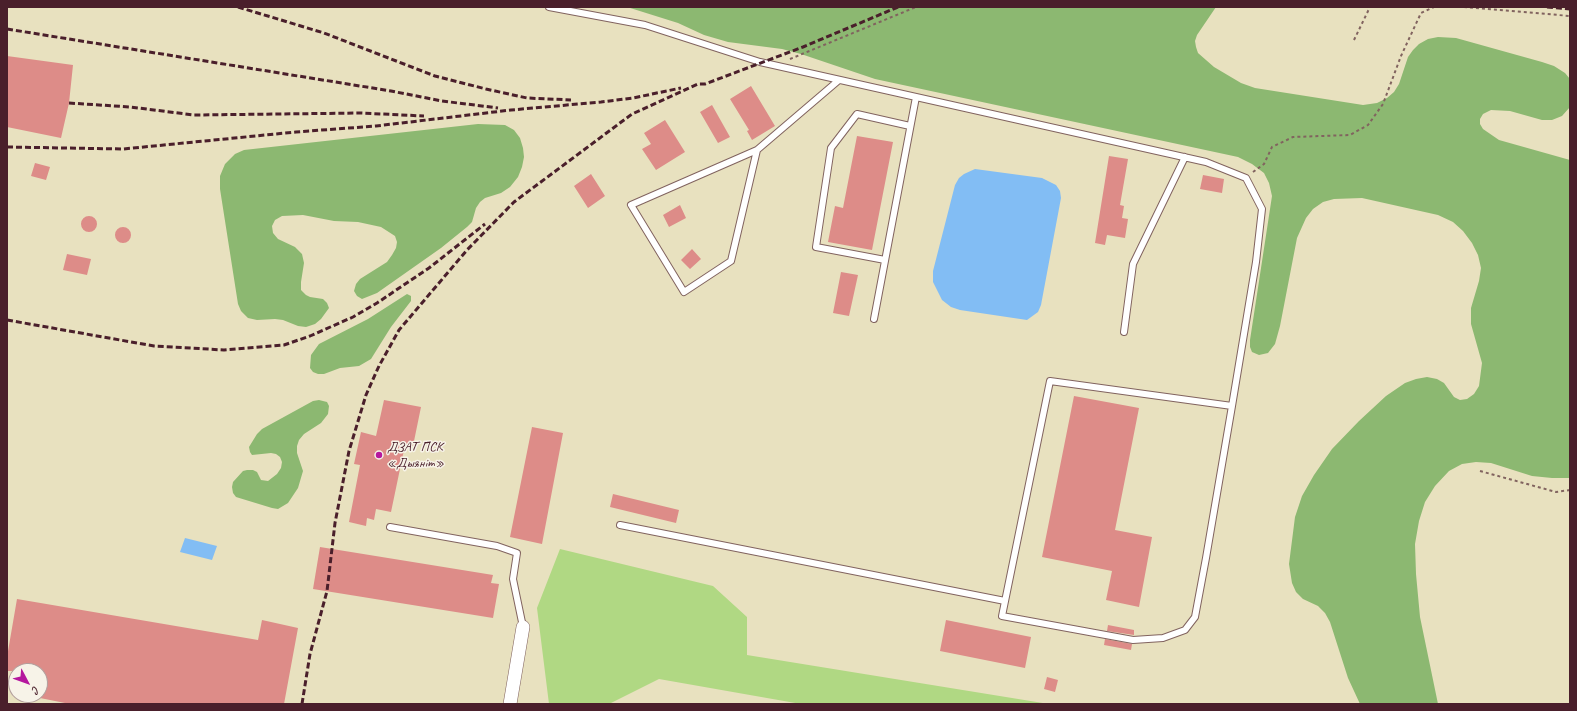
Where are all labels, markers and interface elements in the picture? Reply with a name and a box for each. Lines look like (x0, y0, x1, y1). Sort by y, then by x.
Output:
place label: ДЗАТ ПСК «Дыяніт» (387, 439, 444, 472)
marker: ДЗАТ ПСК «Дыяніт» (374, 450, 384, 460)
north arrow (8, 663, 48, 703)
text: С (29, 684, 43, 697)

